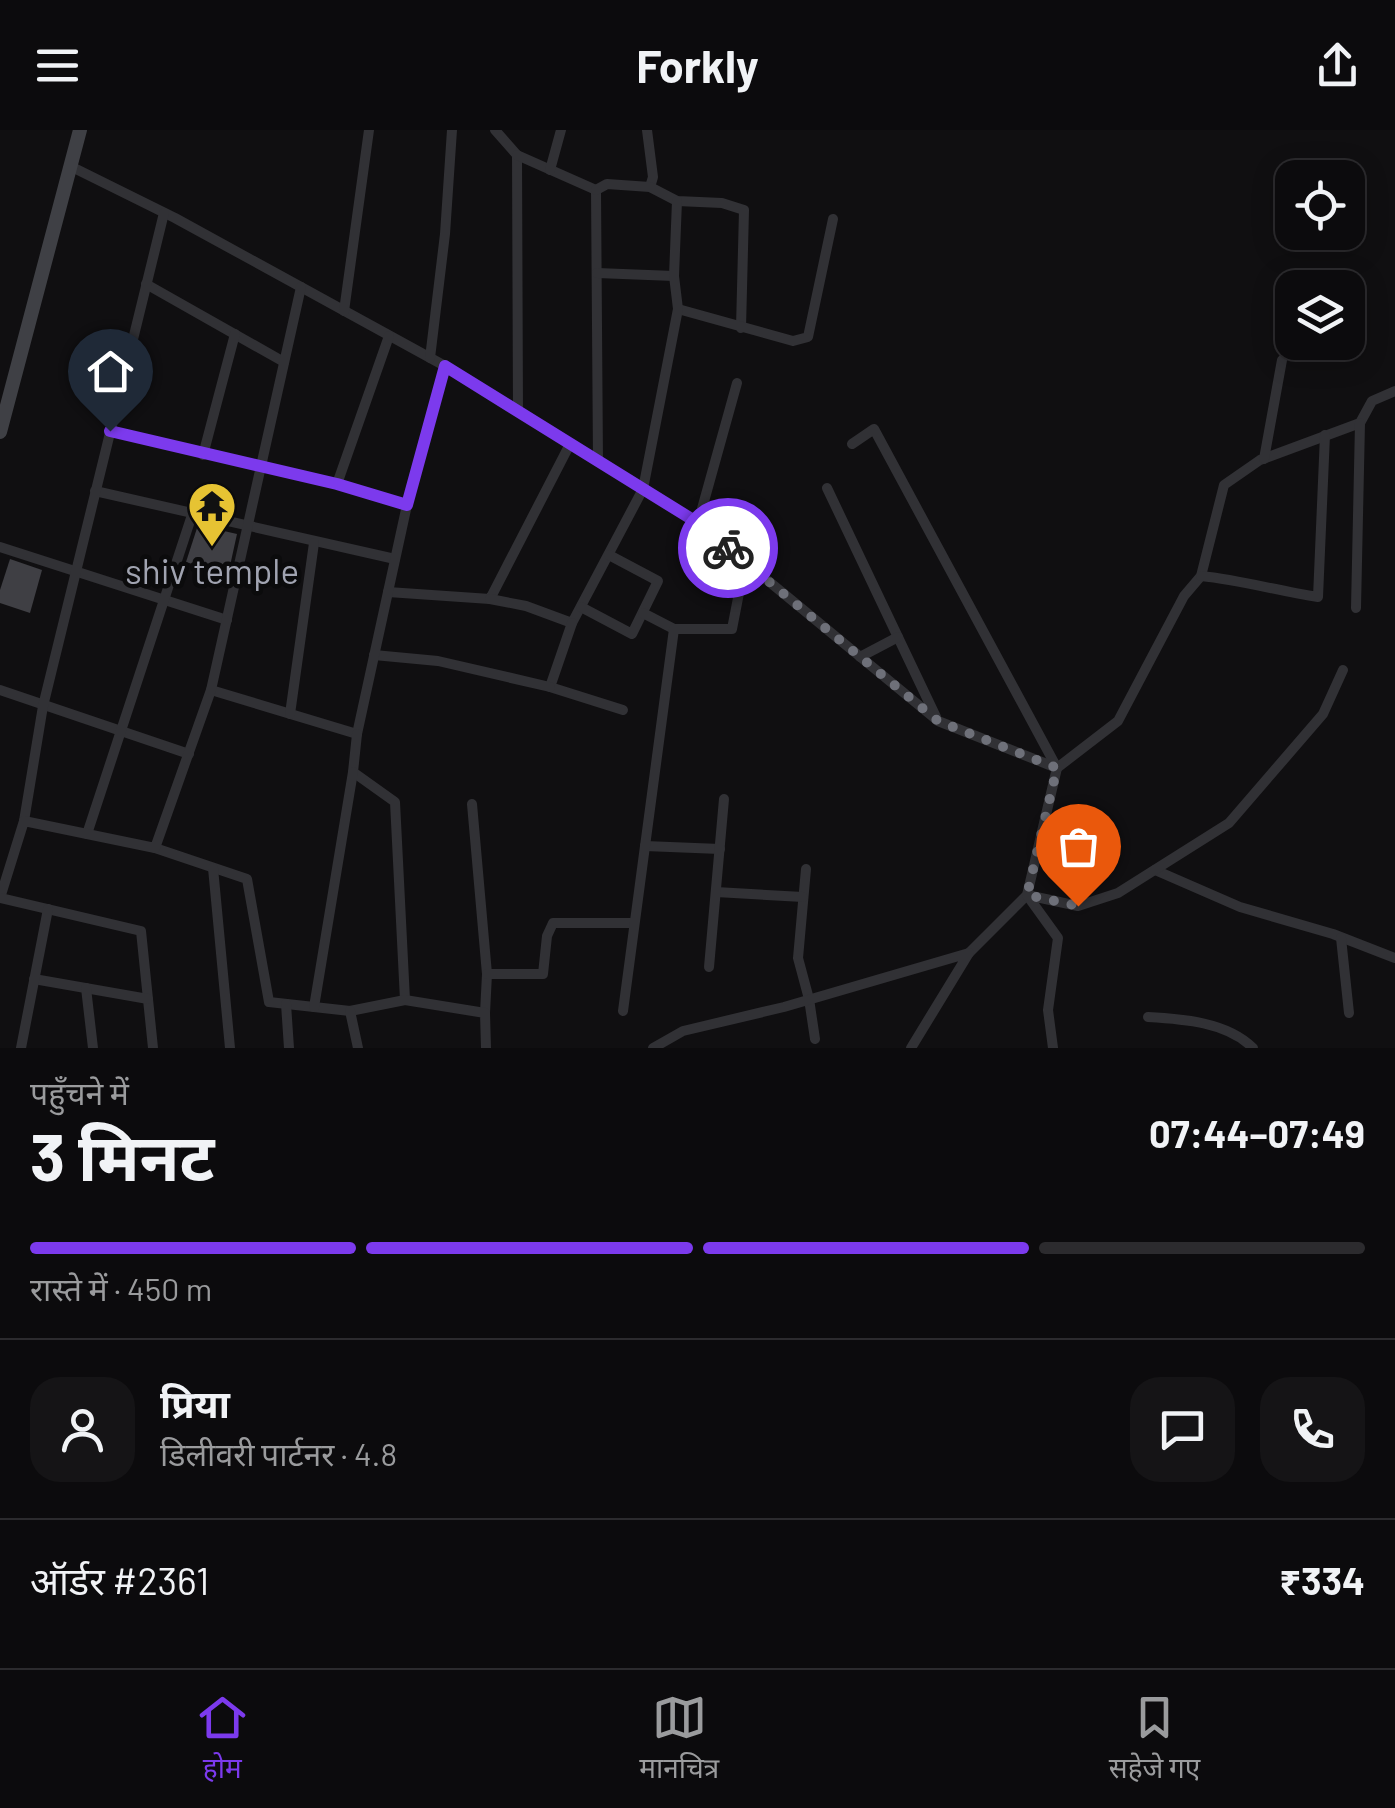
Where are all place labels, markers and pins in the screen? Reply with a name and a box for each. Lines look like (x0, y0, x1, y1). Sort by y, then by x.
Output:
pin (68, 329, 153, 432)
temple icon: shiv temple (186, 480, 238, 548)
place label: shiv temple (125, 549, 299, 591)
pin (1036, 804, 1121, 907)

